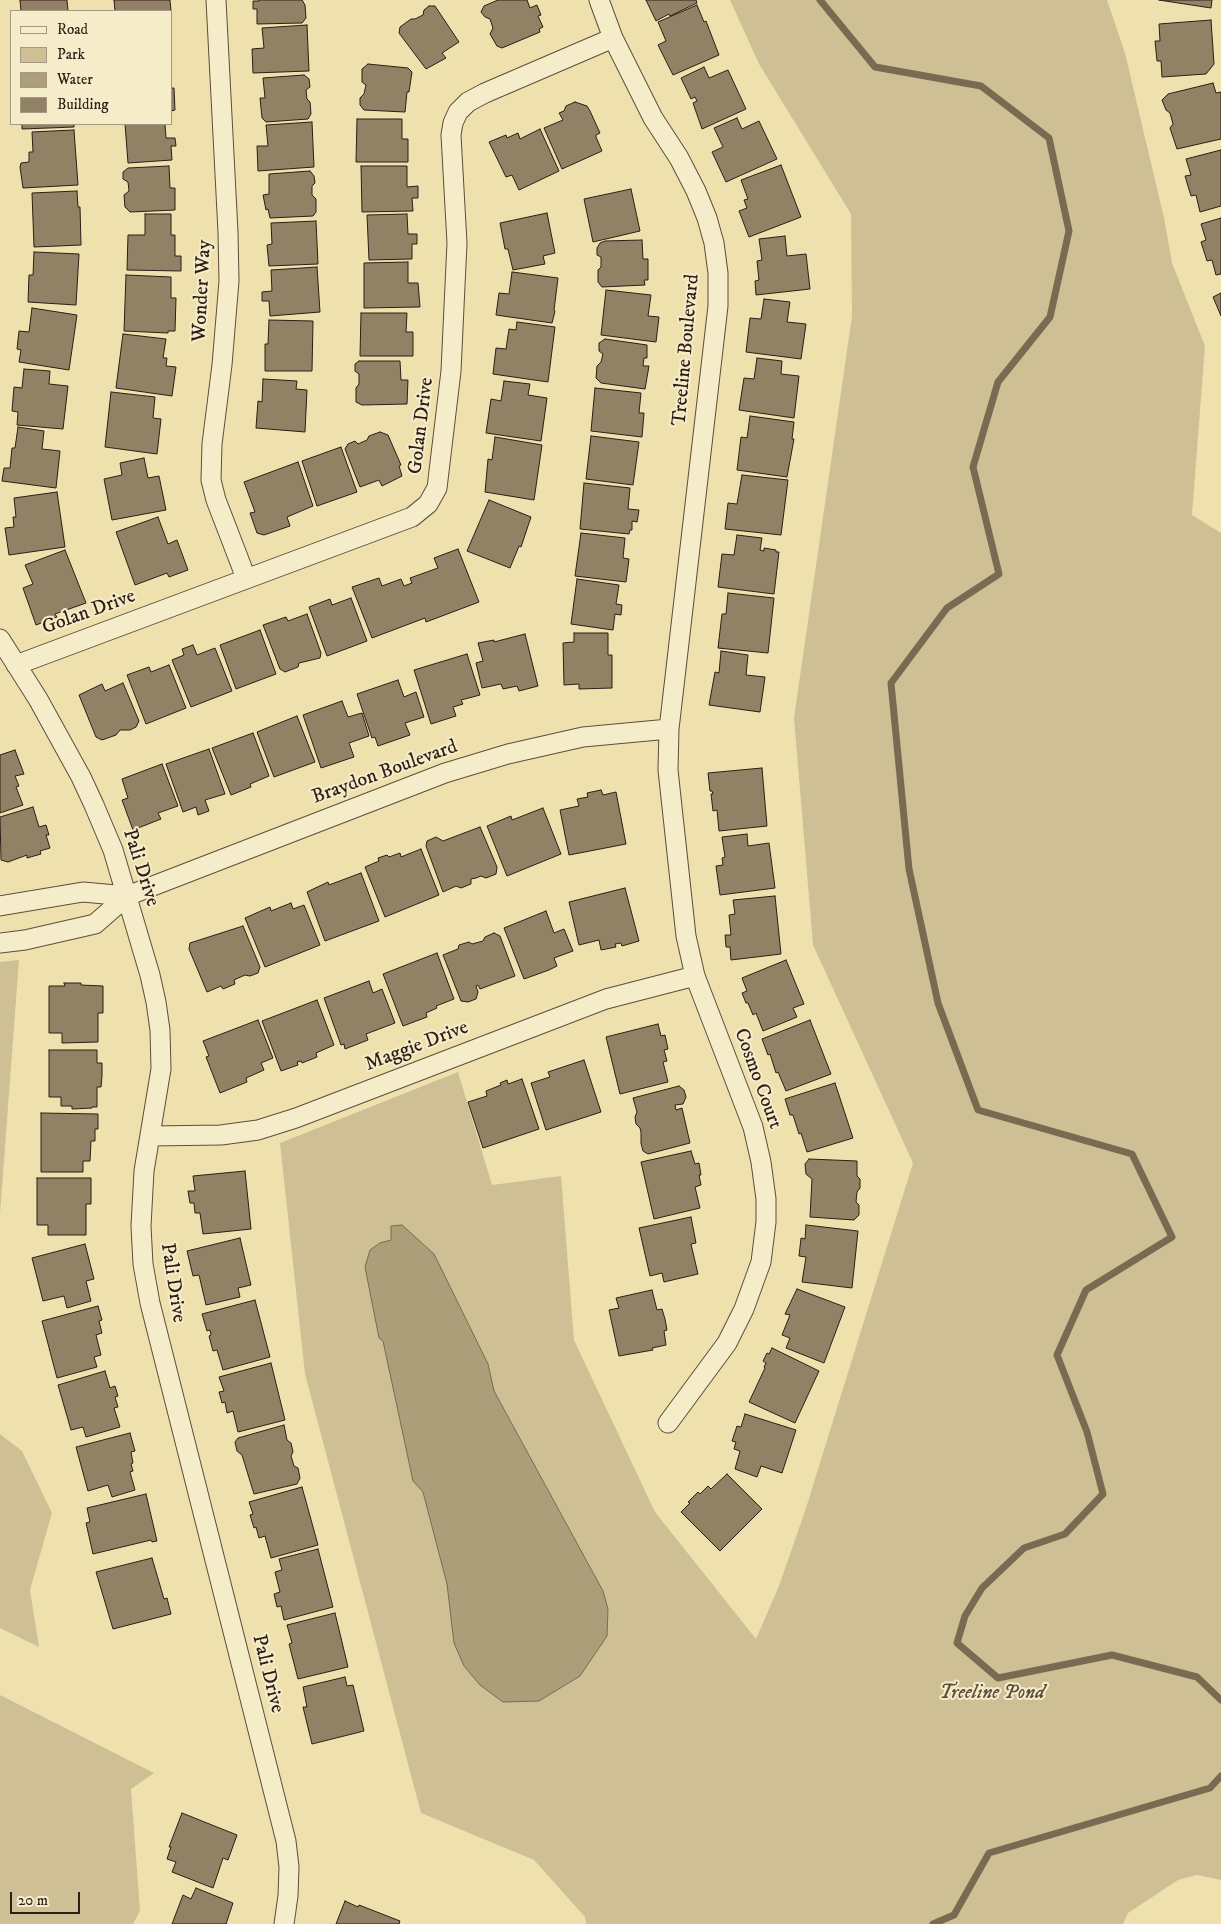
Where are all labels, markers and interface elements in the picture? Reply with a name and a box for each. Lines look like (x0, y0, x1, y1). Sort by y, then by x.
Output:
legend (10, 10, 172, 125)
text: Road (57, 20, 88, 39)
text: Park (57, 45, 85, 64)
text: Water (57, 70, 93, 89)
text: Building (57, 95, 109, 114)
street label: Wonder Way (188, 239, 218, 343)
street label: Treeline Boulevard (668, 273, 706, 427)
street label: Golan Drive (404, 376, 440, 476)
street label: Golan Drive (39, 585, 139, 641)
street label: Braydon Boulevard (309, 736, 461, 810)
street label: Pali Drive (116, 826, 164, 910)
street label: Maggie Drive (362, 1016, 472, 1078)
street label: Cosmo Court (728, 1025, 786, 1133)
street label: Pali Drive (154, 1242, 190, 1324)
street label: Pali Drive (246, 1632, 288, 1716)
park label: Treeline Pond (939, 1682, 1045, 1706)
scale bar (12, 1882, 82, 1914)
text: 20 m (18, 1891, 48, 1910)

